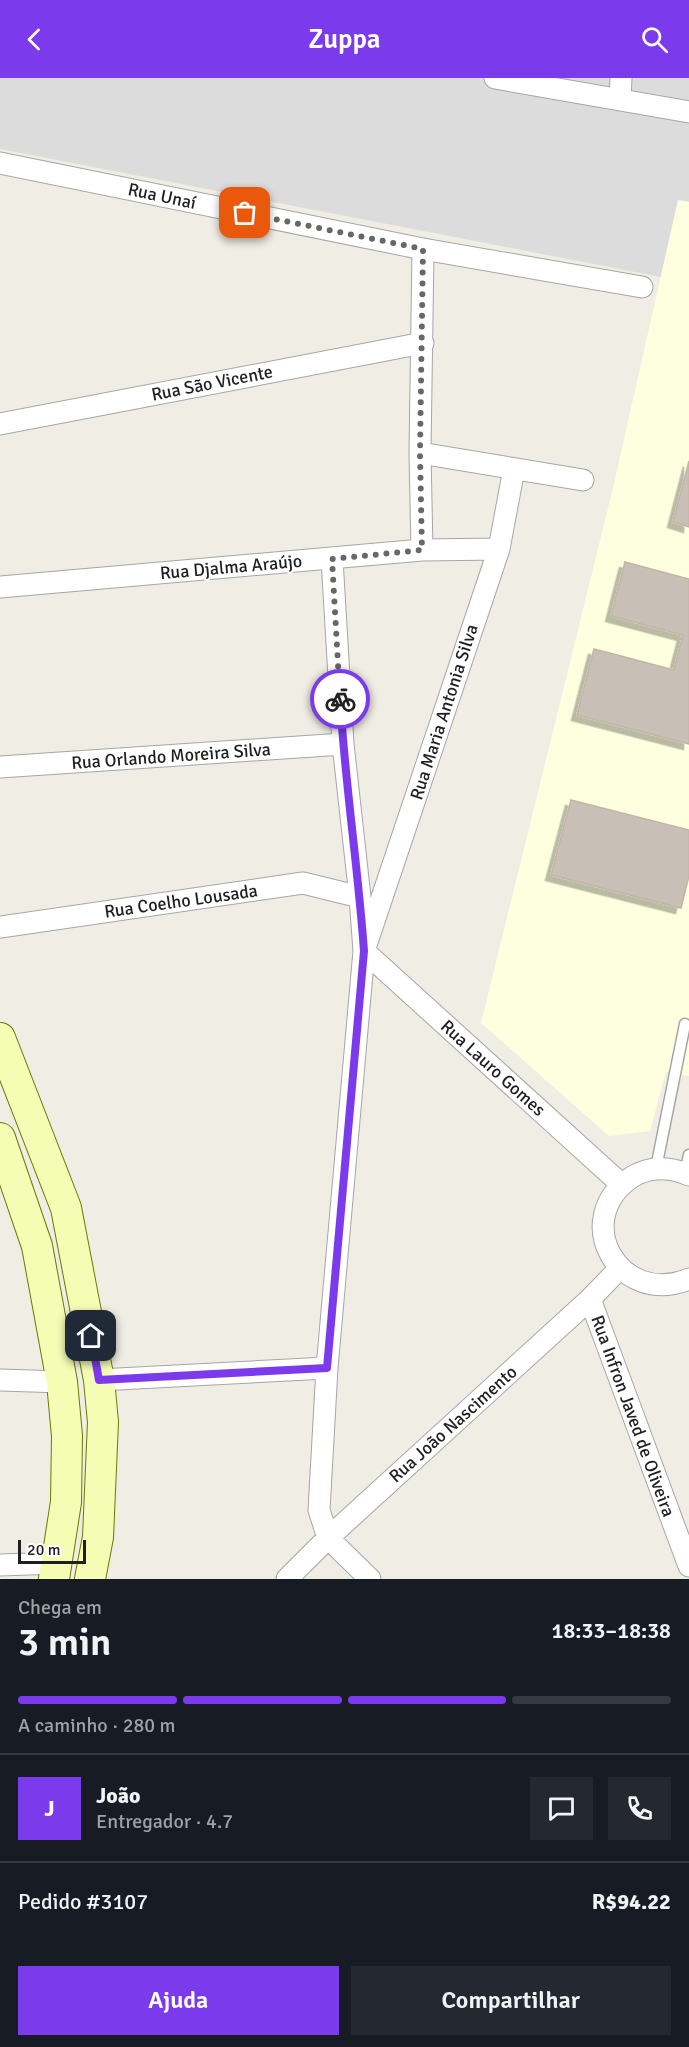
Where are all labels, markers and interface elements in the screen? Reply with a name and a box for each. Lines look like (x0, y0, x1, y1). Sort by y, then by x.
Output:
icon: back (18, 23, 51, 56)
text: Zuppa (308, 23, 381, 56)
icon: search (638, 23, 671, 56)
street label: Rua Unaí (126, 178, 198, 214)
pin (219, 187, 270, 238)
icon: bag (228, 196, 261, 229)
street label: Rua São Vicente (149, 360, 275, 406)
street label: Rua Djalma Araújo (159, 550, 303, 584)
street label: Rua Maria Antonia Silva (405, 621, 483, 803)
courier (310, 669, 370, 729)
icon: bike (324, 683, 357, 716)
street label: Rua Orlando Moreira Silva (71, 738, 271, 774)
street label: Rua Coelho Lousada (103, 879, 259, 923)
street label: Rua Lauro Gomes (436, 1015, 550, 1121)
pin (65, 1310, 116, 1361)
street label: Rua Infron Javed de Oliveira (586, 1312, 680, 1520)
icon: home (74, 1319, 107, 1352)
street label: Rua João Nascimento (384, 1361, 522, 1487)
scale bar (18, 1537, 86, 1564)
text: 20 m (27, 1540, 61, 1560)
text: Chega em (18, 1595, 102, 1620)
text: 18:33–18:38 (552, 1617, 671, 1644)
text: 3 min (18, 1618, 111, 1666)
text: A caminho · 280 m (18, 1713, 175, 1738)
button: chat (530, 1777, 593, 1840)
button: phone (608, 1777, 671, 1840)
text: João (96, 1782, 141, 1809)
text: J (44, 1795, 55, 1822)
text: Entregador · 4.7 (96, 1809, 233, 1834)
text: Pedido #3107 (18, 1888, 148, 1915)
text: R$94.22 (592, 1888, 671, 1915)
button: Ajuda (18, 1966, 339, 2035)
button: Compartilhar (351, 1966, 671, 2035)

